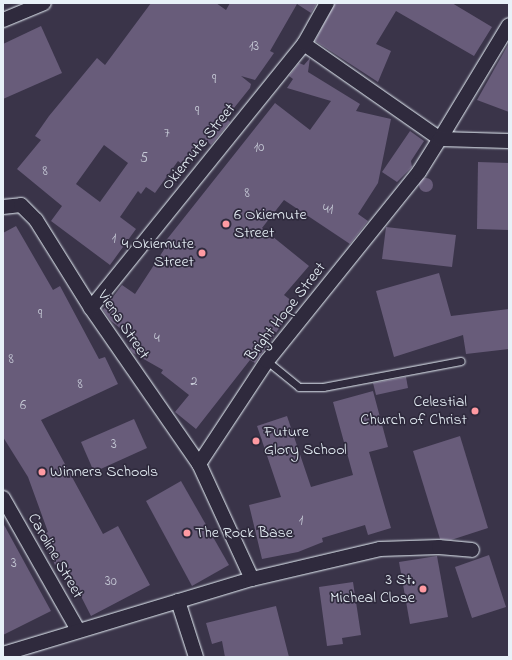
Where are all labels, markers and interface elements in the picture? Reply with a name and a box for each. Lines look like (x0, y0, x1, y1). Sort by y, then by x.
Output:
house number: 13 (249, 39, 259, 55)
house number: 9 (212, 72, 216, 88)
street label: Okiemute Street (158, 100, 240, 194)
house number: 9 (195, 104, 199, 120)
house number: 7 (164, 126, 170, 142)
house number: 10 (254, 140, 264, 156)
house number: 5 (140, 151, 148, 167)
house number: 8 (42, 164, 48, 180)
house number: 8 (244, 186, 250, 202)
house number: 41 (323, 202, 333, 218)
place label: 6 Okiemute Street (234, 205, 307, 243)
marker: 6 Okiemute Street (221, 219, 231, 229)
house number: 1 (112, 231, 116, 247)
place label: 4 Okiemute Street (122, 234, 194, 272)
marker: 4 Okiemute Street (197, 248, 207, 258)
street label: Bright Hope Street (242, 259, 330, 365)
street label: Viena Street (93, 287, 153, 363)
house number: 9 (38, 307, 42, 323)
house number: 4 (154, 331, 160, 347)
house number: 8 (8, 352, 14, 368)
house number: 2 (191, 374, 197, 390)
house number: 8 (77, 377, 83, 393)
place label: Celestial Church of Christ (360, 392, 467, 430)
house number: 6 (20, 398, 26, 414)
marker: Celestial Church of Christ (470, 406, 480, 416)
place label: Future Glory School (264, 422, 347, 460)
marker: Future Glory School (251, 436, 261, 446)
house number: 3 (111, 437, 117, 453)
place label: Winners Schools (50, 462, 158, 482)
marker: Winners Schools (37, 467, 47, 477)
street label: Caroline Street (23, 510, 87, 602)
house number: 1 (299, 513, 303, 529)
place label: The Rock Base (195, 523, 293, 543)
marker: The Rock Base (182, 528, 192, 538)
house number: 3 (11, 556, 17, 572)
place label: 3 St. Micheal Close (330, 570, 415, 608)
house number: 30 (105, 574, 117, 590)
marker: 3 St. Micheal Close (418, 584, 428, 594)

